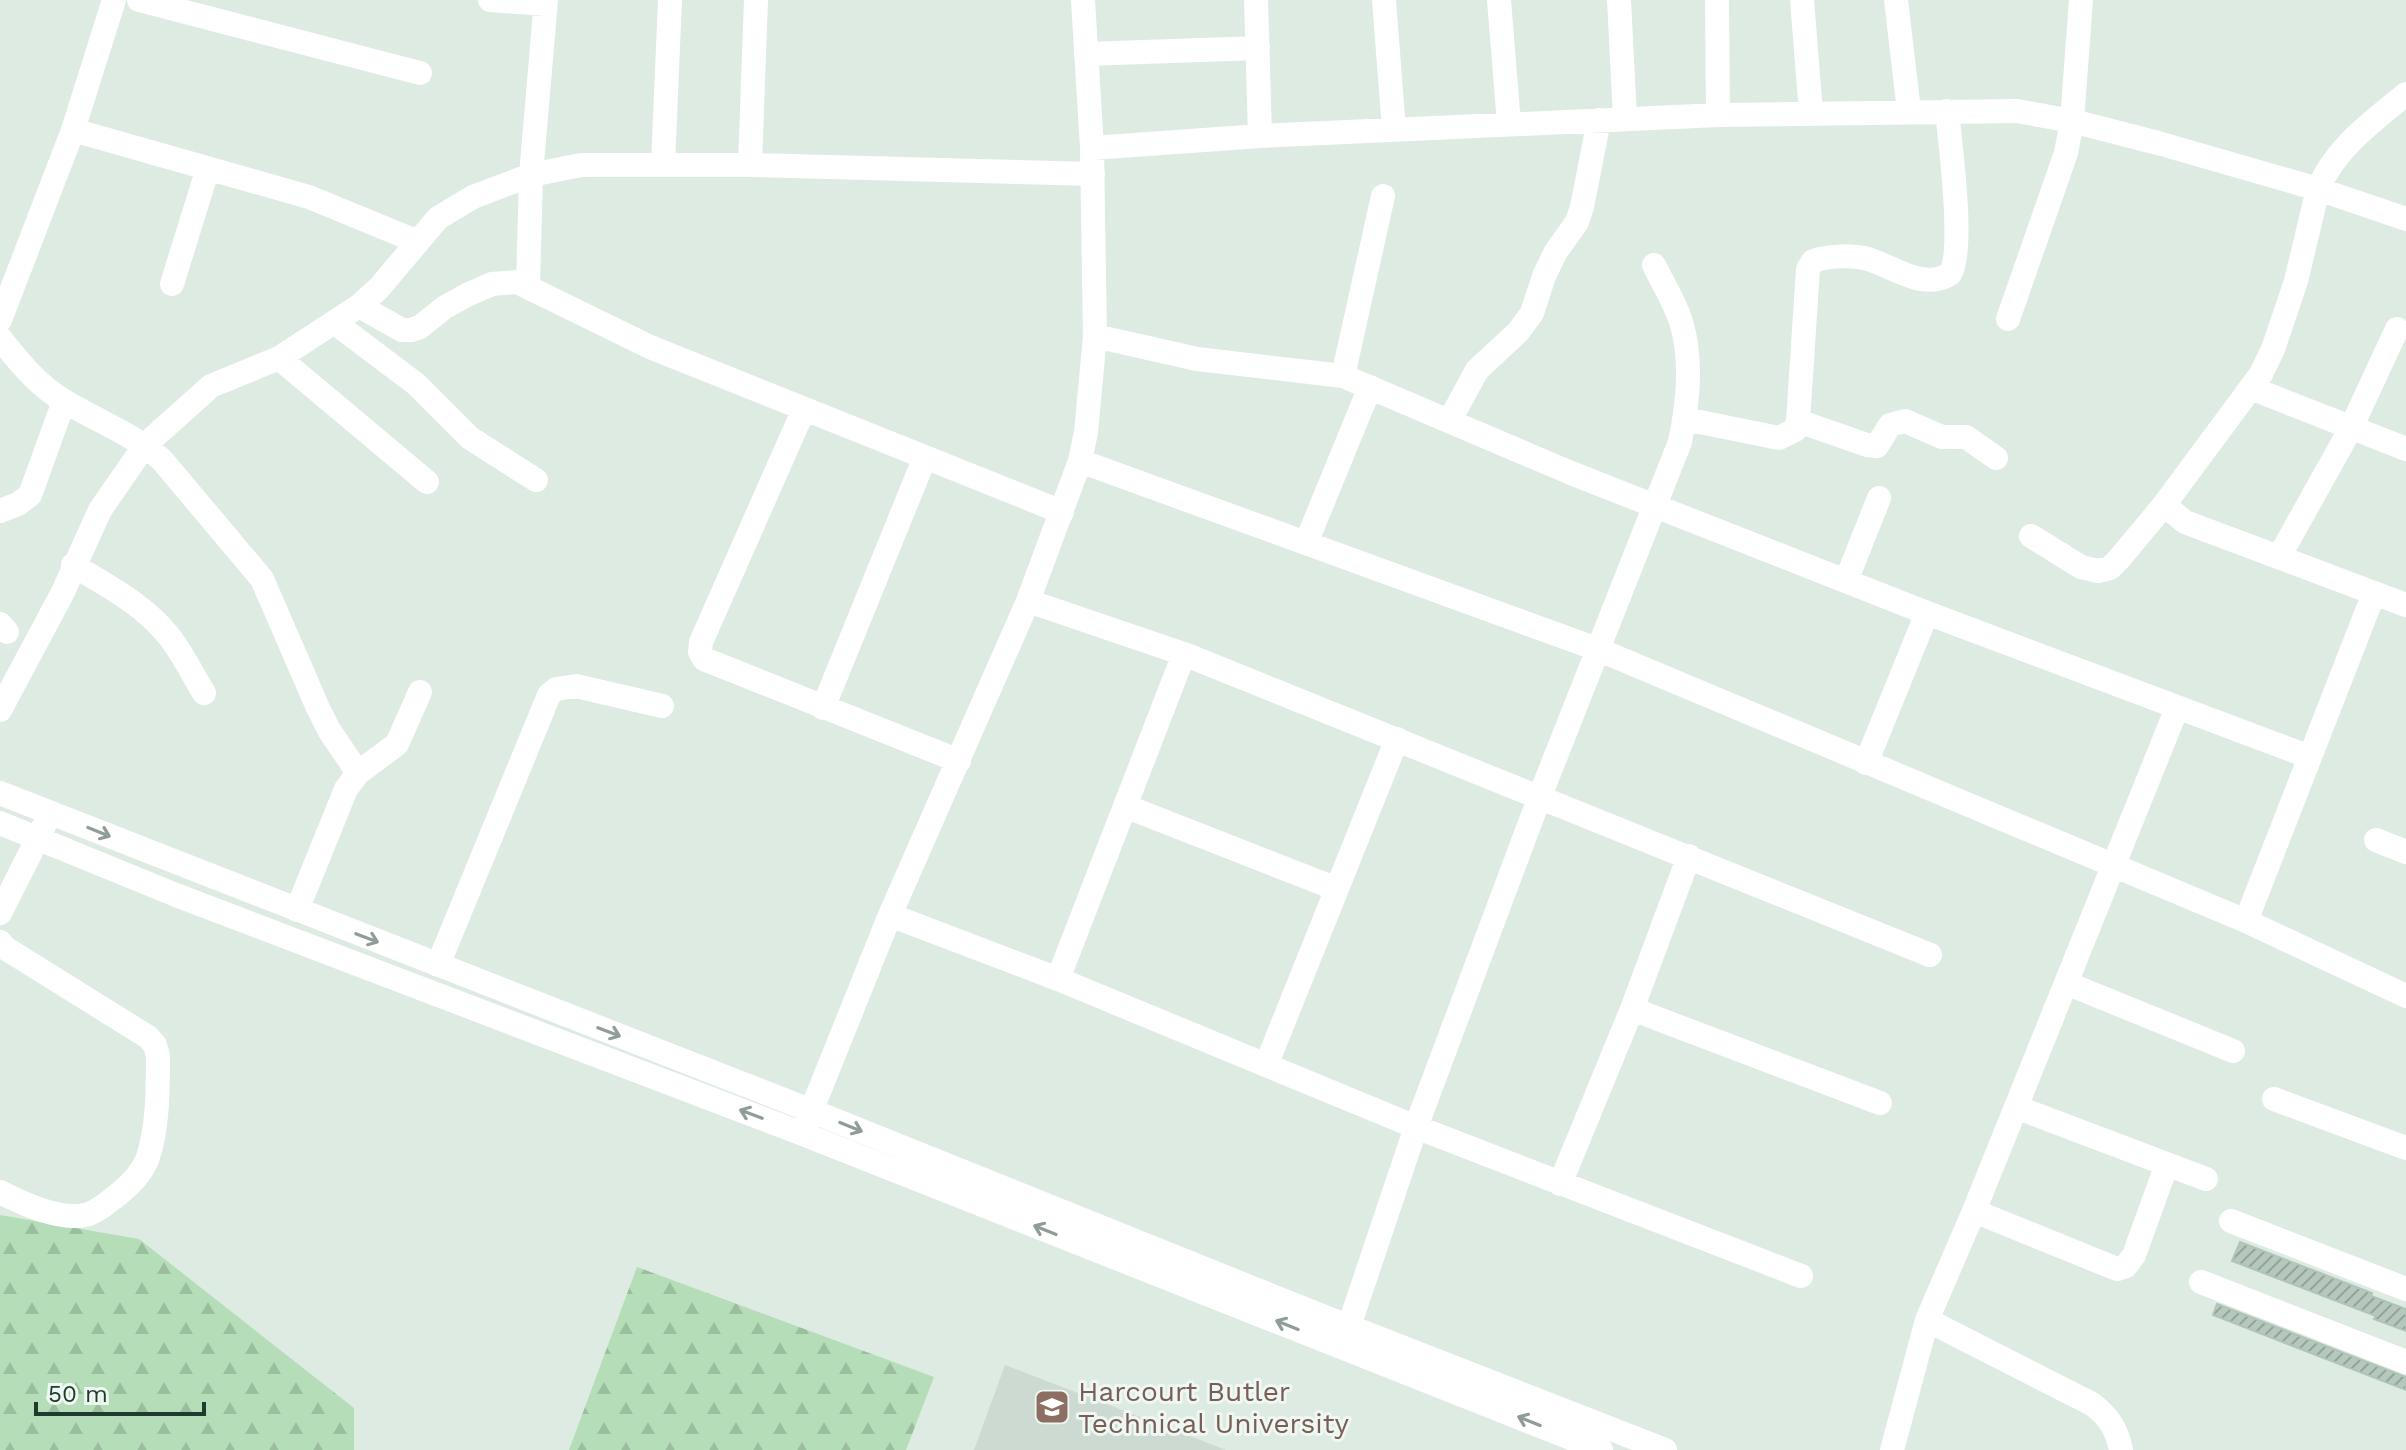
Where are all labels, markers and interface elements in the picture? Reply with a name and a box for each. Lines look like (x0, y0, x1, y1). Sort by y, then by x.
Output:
one-way arrow (86, 826, 111, 840)
one-way arrow (354, 931, 378, 946)
one-way arrow (596, 1026, 621, 1040)
one-way arrow (739, 1106, 764, 1120)
one-way arrow (838, 1120, 863, 1135)
one-way arrow (1033, 1222, 1058, 1236)
one-way arrow (1275, 1317, 1300, 1331)
scale bar (36, 1366, 204, 1416)
place label: Harcourt Butler Technical University (1078, 1375, 1349, 1440)
text: 50 m (48, 1380, 108, 1408)
school or university icon: Harcourt Butler Technical University (1033, 1388, 1071, 1426)
one-way arrow (1517, 1412, 1542, 1427)

